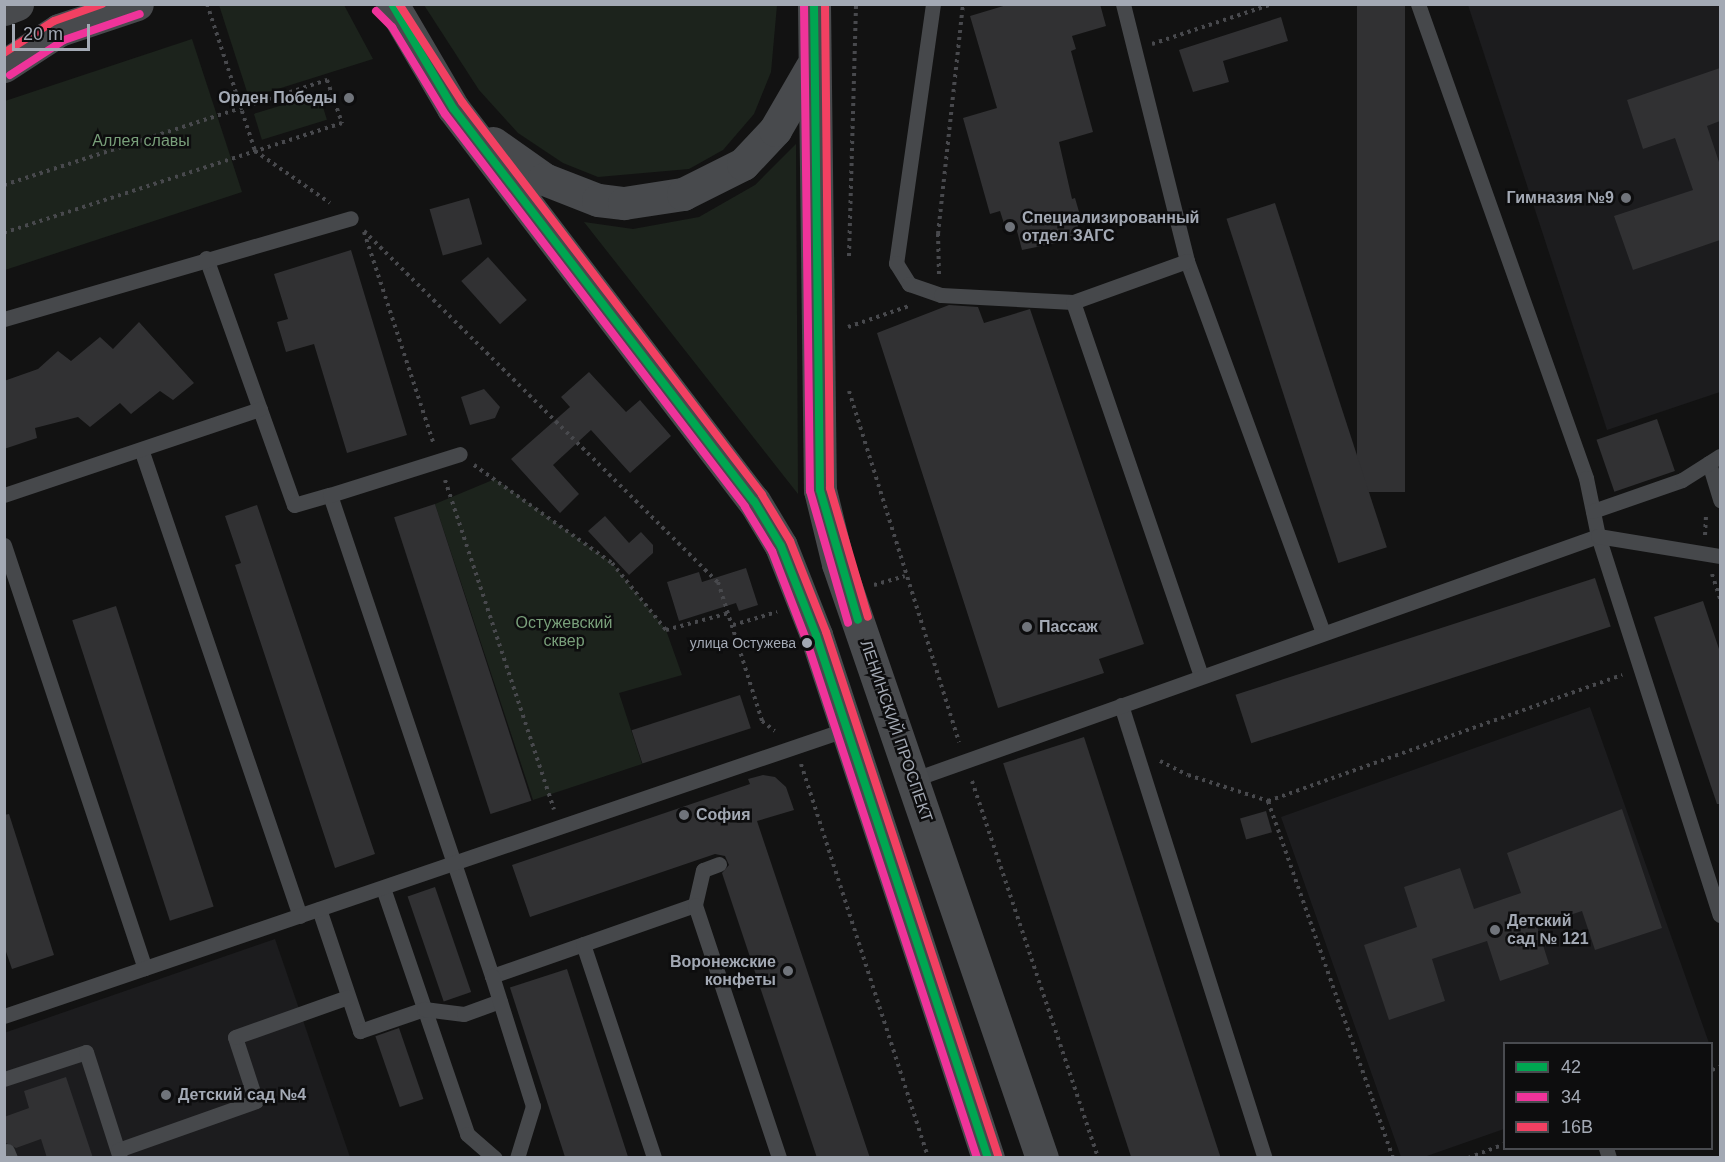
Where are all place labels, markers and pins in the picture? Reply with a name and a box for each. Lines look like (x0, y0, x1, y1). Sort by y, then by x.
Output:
place label: Орден Победы (218, 88, 337, 108)
marker: Орден Победы (342, 91, 356, 105)
place label: Гимназия №9 (1507, 188, 1614, 208)
marker: Гимназия №9 (1619, 191, 1633, 205)
place label: Специализированный отдел ЗАГС (1022, 208, 1199, 246)
marker: Специализированный отдел ЗАГС (1003, 220, 1017, 234)
place label: Пассаж (1039, 617, 1098, 637)
marker: Пассаж (1020, 620, 1034, 634)
place label: улица Остужева (690, 635, 796, 651)
marker: улица Остужева (801, 637, 813, 649)
place label: София (696, 805, 750, 825)
marker: София (677, 808, 691, 822)
place label: Детский сад № 121 (1507, 911, 1589, 949)
marker: Детский сад № 121 (1488, 923, 1502, 937)
place label: Воронежские конфеты (670, 952, 776, 990)
marker: Воронежские конфеты (781, 964, 795, 978)
place label: Детский сад №4 (178, 1085, 306, 1105)
marker: Детский сад №4 (159, 1088, 173, 1102)

